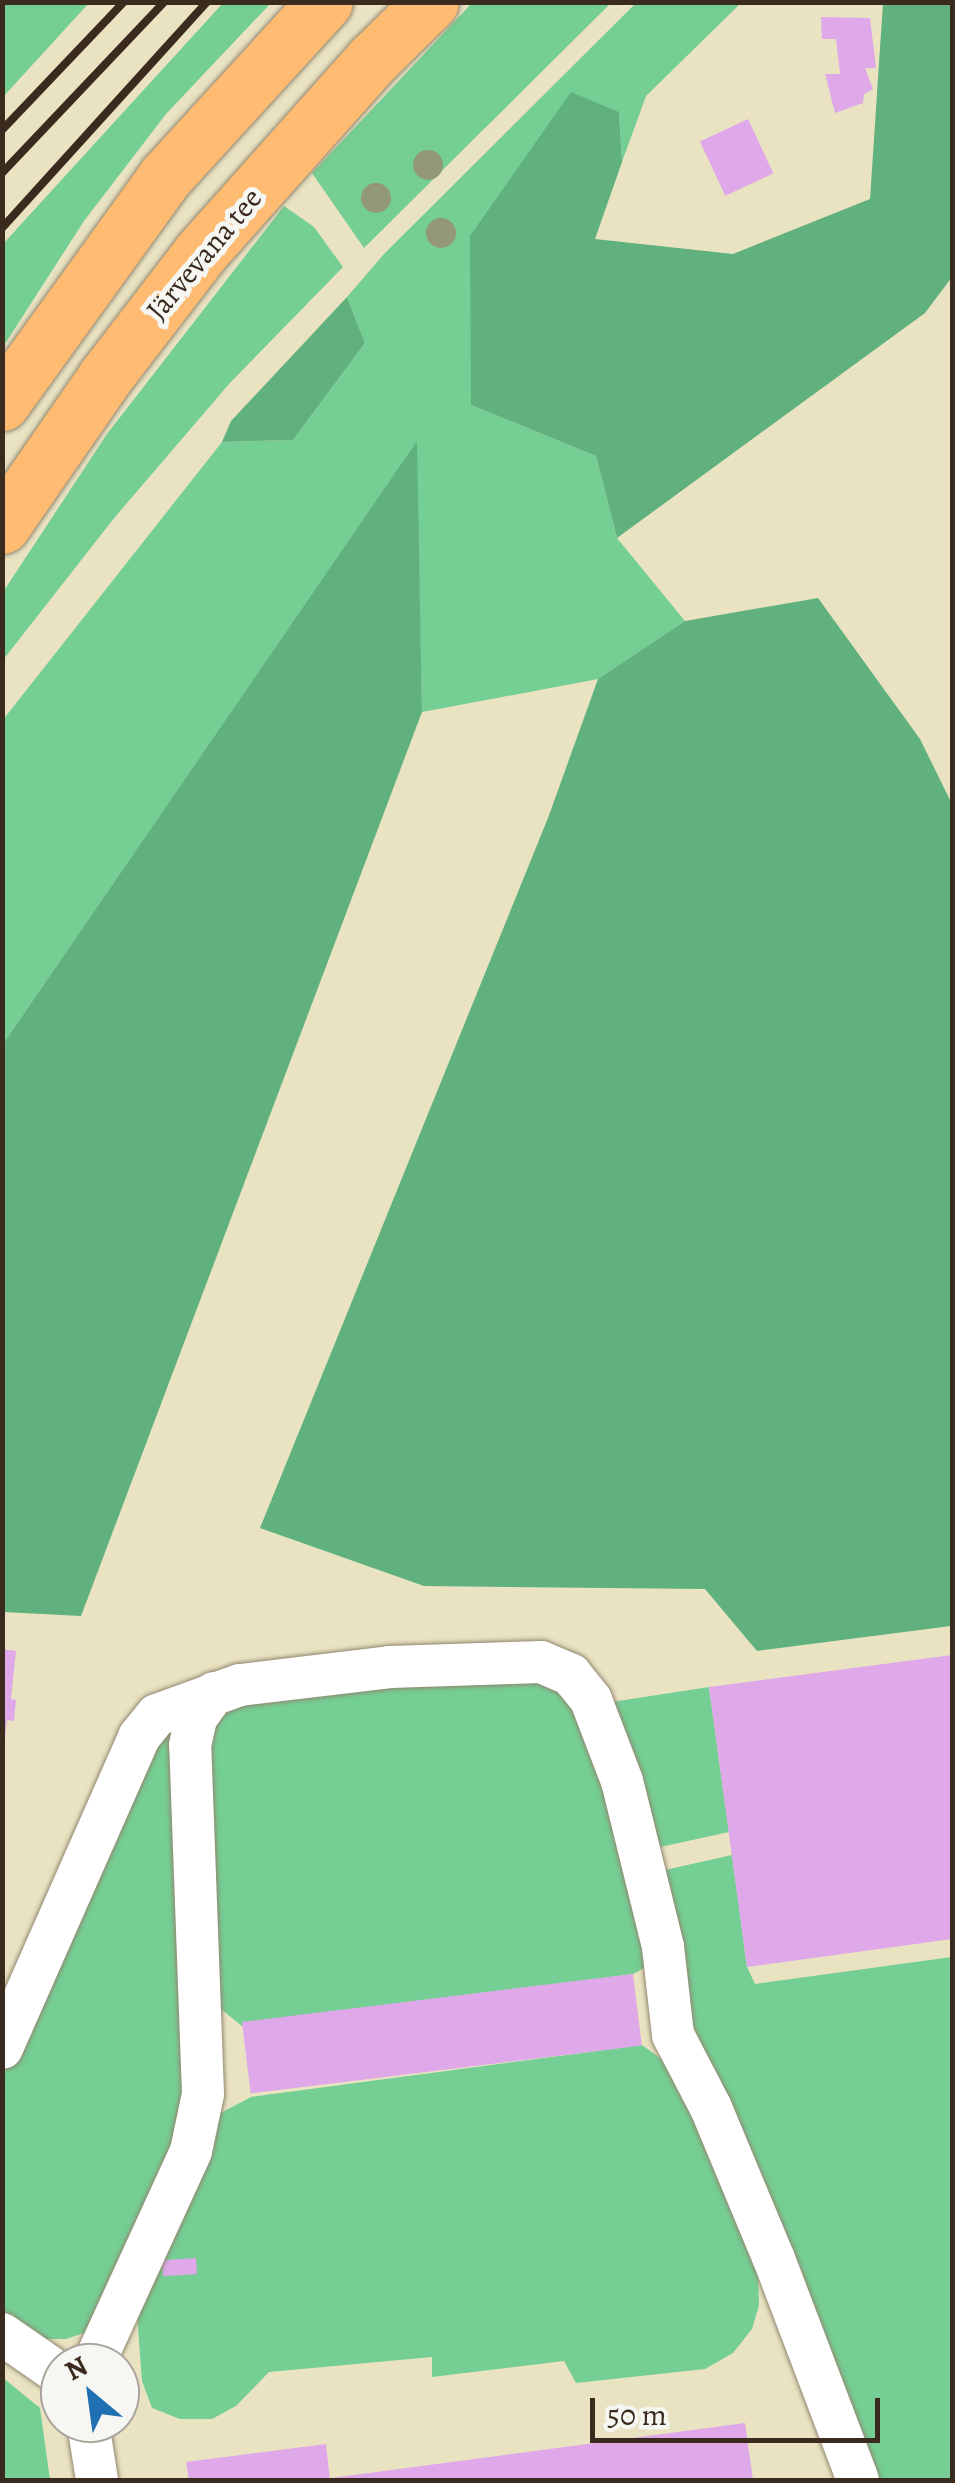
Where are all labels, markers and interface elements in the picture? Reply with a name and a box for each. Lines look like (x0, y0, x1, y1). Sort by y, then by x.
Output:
street label: Järvevana tee (138, 181, 270, 327)
north arrow (40, 2343, 140, 2443)
text: N (58, 2347, 95, 2390)
scale bar (595, 2378, 885, 2440)
text: 50 m (607, 2395, 667, 2435)

